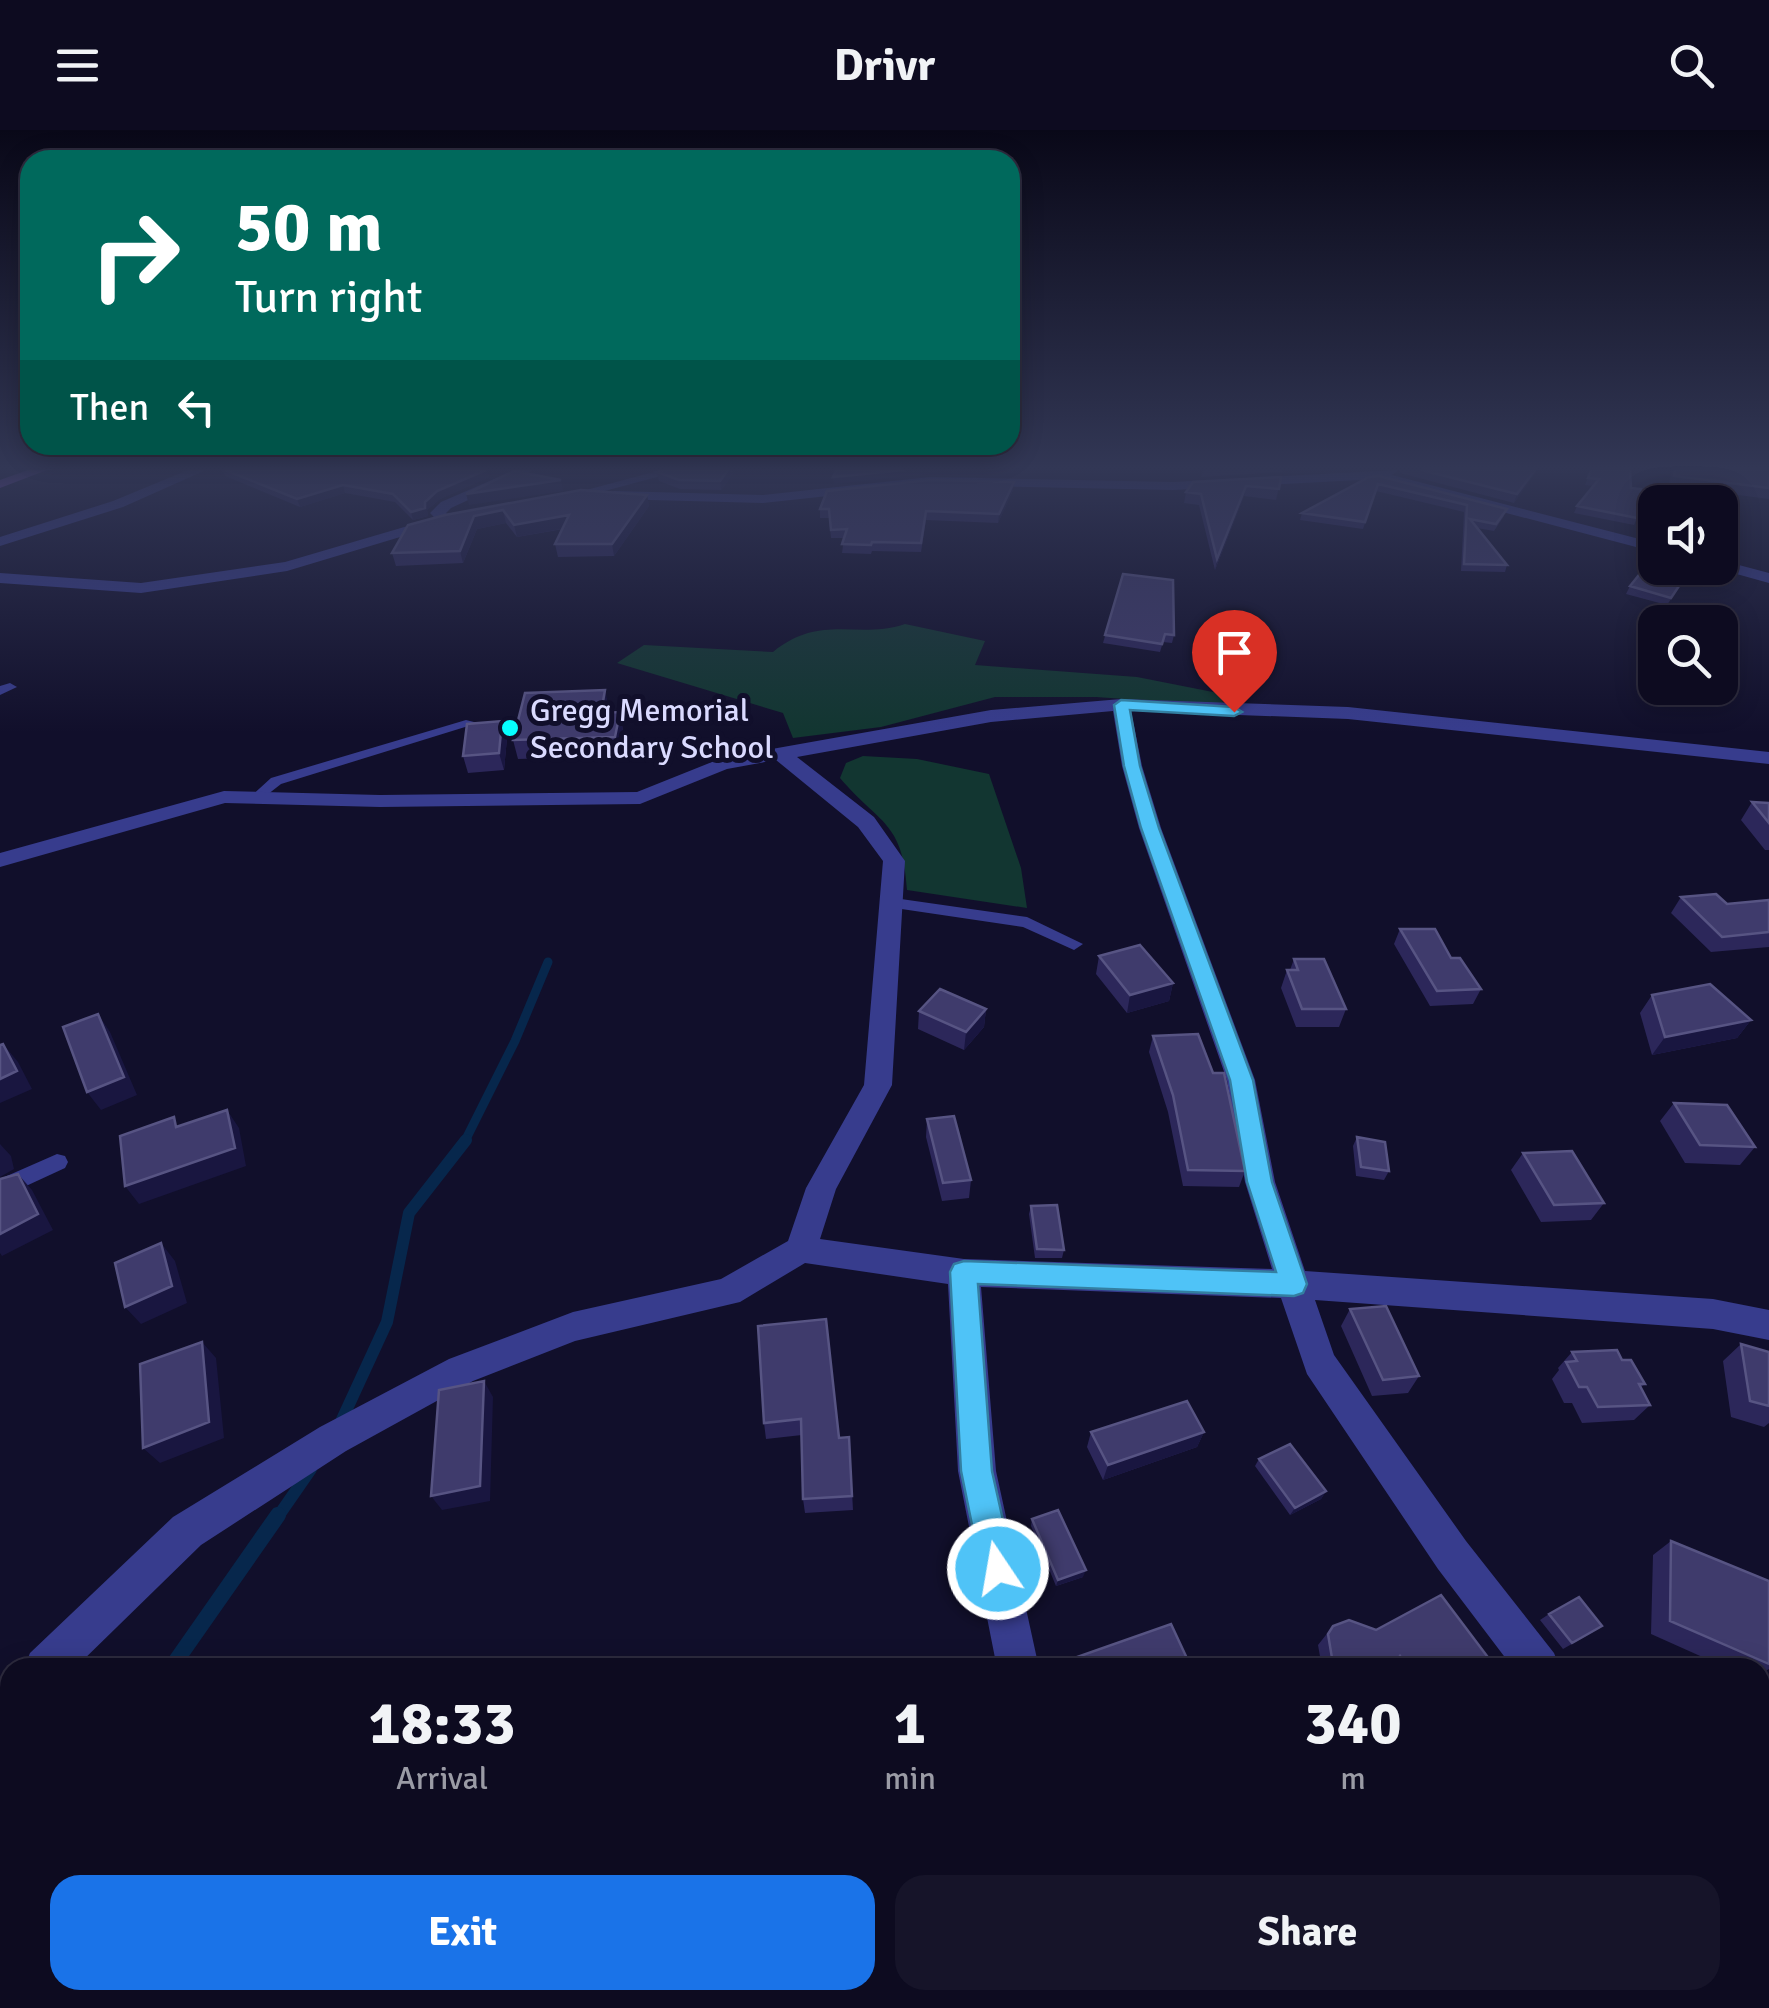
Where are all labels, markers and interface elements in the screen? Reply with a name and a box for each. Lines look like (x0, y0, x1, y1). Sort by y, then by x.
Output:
icon: menu (50, 38, 105, 93)
text: Drivr (834, 38, 935, 93)
icon: search (1664, 38, 1719, 93)
text: 50 m (235, 184, 383, 270)
icon: right (70, 190, 200, 320)
text: Turn right (235, 270, 423, 325)
icon: left (169, 380, 224, 435)
text: Then (70, 384, 149, 431)
map controls (1638, 485, 1738, 705)
button: sound (1638, 485, 1738, 585)
button: search (1638, 605, 1738, 705)
pin (1192, 610, 1277, 713)
icon: arrive (1207, 625, 1262, 680)
place label: Gregg Memorial Secondary School (530, 691, 774, 767)
marker: Gregg Memorial Secondary School (499, 717, 521, 739)
position arrow (946, 1517, 1050, 1621)
text: 18:33 (368, 1687, 516, 1761)
text: 1 (894, 1687, 926, 1761)
text: 340 (1304, 1687, 1402, 1761)
text: Arrival (396, 1759, 488, 1798)
text: min (884, 1759, 936, 1798)
text: m (1340, 1759, 1366, 1798)
button: Exit (50, 1875, 875, 1990)
button: Share (895, 1875, 1720, 1990)

